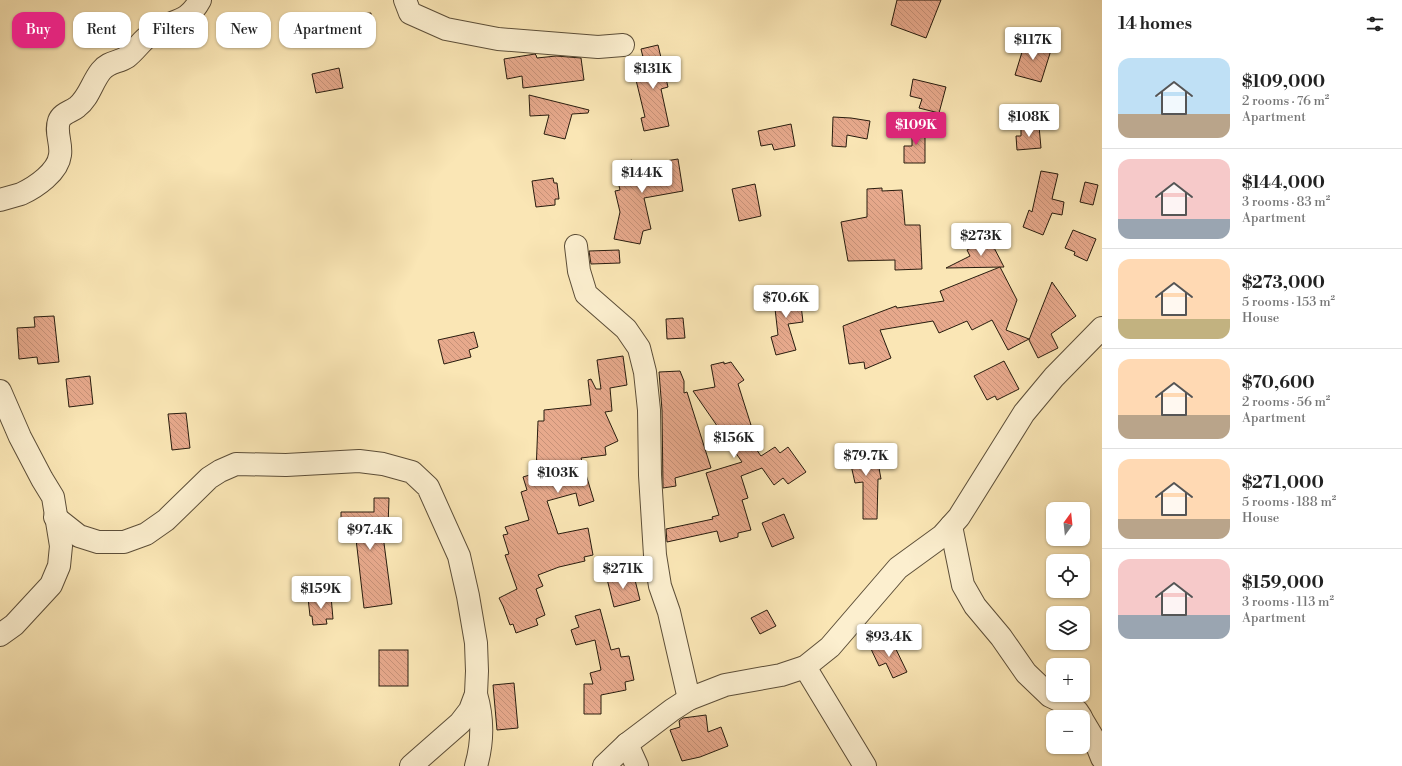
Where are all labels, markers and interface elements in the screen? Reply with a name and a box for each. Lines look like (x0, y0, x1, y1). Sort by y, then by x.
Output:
chip: Buy (12, 12, 65, 48)
chip: Rent (73, 12, 131, 48)
chip: Filters (139, 12, 208, 48)
chip: New (216, 12, 271, 48)
chip: Apartment (279, 12, 376, 48)
text: 14 homes (1118, 13, 1192, 35)
icon: filters (1364, 13, 1386, 35)
pin: $117K (1005, 27, 1061, 61)
text: $117K (1014, 32, 1052, 48)
pin: $131K (625, 56, 681, 90)
text: $131K (634, 61, 672, 77)
text: $109,000 (1242, 71, 1325, 93)
icon: home (1150, 74, 1198, 122)
text: 2 rooms · 76 m² (1242, 93, 1329, 109)
pin: $108K (1001, 104, 1057, 138)
text: $108K (1008, 109, 1050, 125)
text: Apartment (1242, 109, 1306, 125)
pin: $109K (888, 112, 944, 146)
text: $109K (895, 117, 937, 133)
pin: $144K (614, 160, 670, 194)
text: $144K (621, 165, 663, 181)
text: $144,000 (1242, 172, 1325, 194)
icon: home (1150, 175, 1198, 223)
text: 3 rooms · 83 m² (1242, 194, 1330, 210)
text: Apartment (1242, 210, 1306, 226)
pin: $273K (953, 223, 1009, 257)
text: $273K (960, 228, 1002, 244)
text: $273,000 (1242, 272, 1325, 294)
icon: home (1150, 275, 1198, 323)
pin: $70.6K (753, 285, 819, 319)
text: $70.6K (763, 290, 809, 306)
text: 5 rooms · 153 m² (1242, 294, 1335, 310)
text: House (1242, 310, 1279, 326)
text: $70,600 (1242, 372, 1315, 394)
icon: home (1150, 375, 1198, 423)
text: 2 rooms · 56 m² (1242, 394, 1330, 410)
text: Apartment (1242, 410, 1306, 426)
pin: $156K (706, 425, 762, 459)
text: $156K (714, 430, 754, 446)
pin: $79.7K (833, 443, 899, 477)
text: $79.7K (843, 448, 889, 464)
pin: $103K (530, 460, 586, 494)
text: $103K (537, 465, 579, 481)
text: $271,000 (1242, 472, 1324, 494)
icon: home (1150, 475, 1198, 523)
text: 5 rooms · 188 m² (1242, 494, 1336, 510)
north arrow (1046, 502, 1090, 546)
map controls (1046, 502, 1090, 754)
text: House (1242, 510, 1279, 526)
pin: $97.4K (337, 517, 403, 551)
text: $97.4K (347, 522, 393, 538)
button: locate (1046, 554, 1090, 598)
pin: $271K (595, 556, 651, 590)
text: $271K (603, 561, 643, 577)
text: $159,000 (1242, 572, 1324, 594)
icon: home (1150, 575, 1198, 623)
pin: $159K (293, 576, 349, 610)
text: $159K (301, 581, 341, 597)
text: 3 rooms · 113 m² (1242, 594, 1334, 610)
button: layers (1046, 606, 1090, 650)
text: Apartment (1242, 610, 1306, 626)
pin: $93.4K (856, 624, 922, 658)
text: $93.4K (866, 629, 912, 645)
button: + (1046, 658, 1090, 702)
button: − (1046, 710, 1090, 754)

